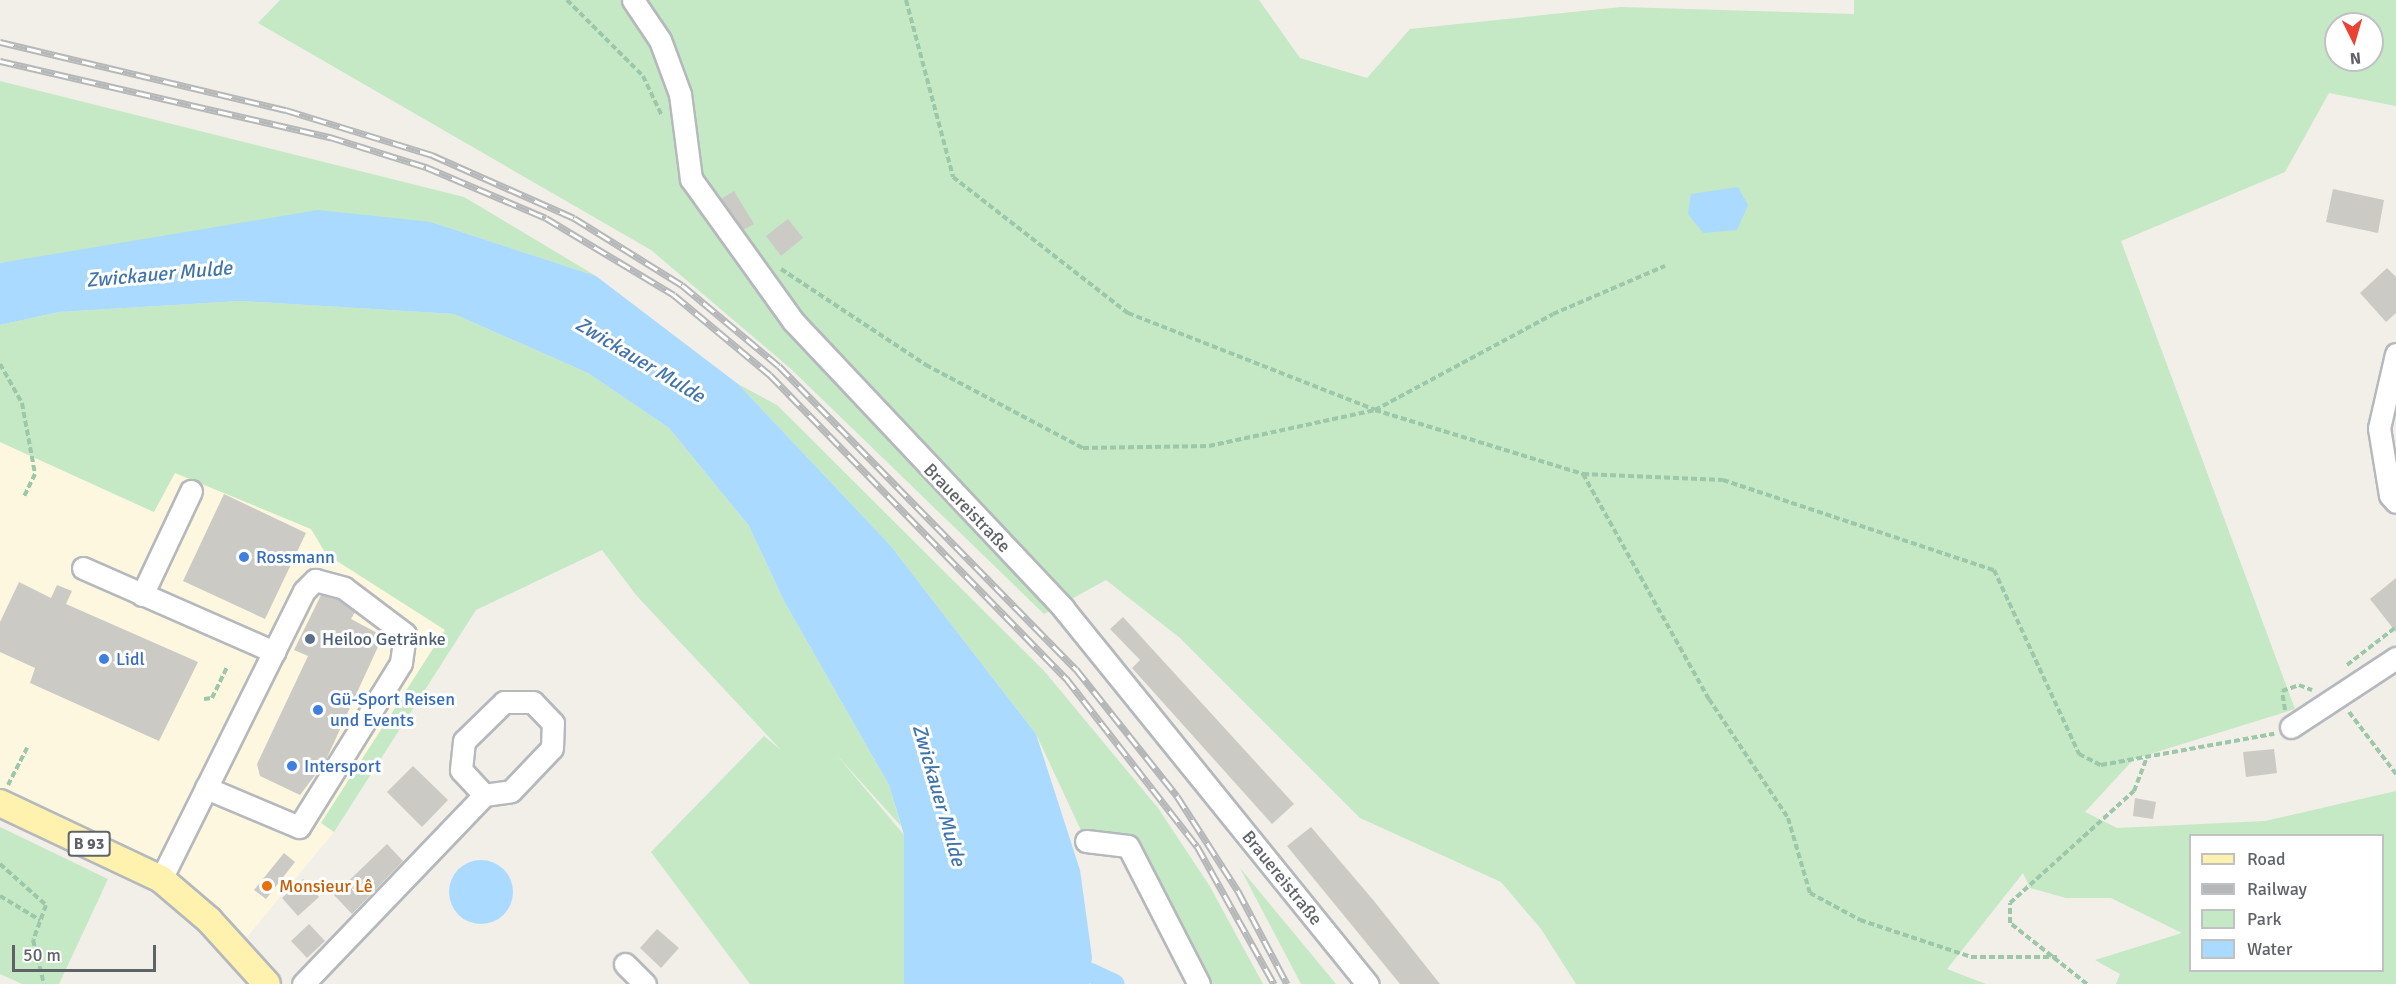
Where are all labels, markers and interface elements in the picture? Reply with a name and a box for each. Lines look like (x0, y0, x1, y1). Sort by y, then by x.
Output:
north arrow (2324, 12, 2384, 72)
text: N (2349, 47, 2362, 68)
water label: Zwickauer Mulde (85, 256, 233, 292)
water label: Zwickauer Mulde (571, 312, 709, 408)
street label: Brauereistraße (919, 459, 1015, 557)
place label: Rossmann (256, 546, 335, 568)
marker: Rossmann (237, 550, 251, 564)
place label: Heiloo Getränke (322, 628, 446, 650)
marker: Heiloo Getränke (303, 632, 317, 646)
place label: Lidl (116, 648, 145, 670)
marker: Lidl (97, 652, 111, 666)
place label: Gü-Sport Reisen und Events (330, 689, 455, 732)
marker: Gü-Sport Reisen und Events (311, 703, 325, 717)
water label: Zwickauer Mulde (907, 721, 971, 869)
place label: Intersport (304, 755, 381, 777)
marker: Intersport (285, 759, 299, 773)
street label: Brauereistraße (1237, 826, 1327, 930)
road number: B 93 (66, 831, 112, 857)
legend (2189, 834, 2384, 972)
text: Road (2247, 848, 2286, 870)
place label: Monsieur Lê (279, 875, 373, 897)
text: Railway (2247, 878, 2307, 900)
marker: Monsieur Lê (260, 879, 274, 893)
text: Park (2247, 908, 2282, 930)
scale bar (15, 933, 159, 971)
text: Water (2247, 938, 2292, 960)
text: 50 m (23, 944, 61, 966)

